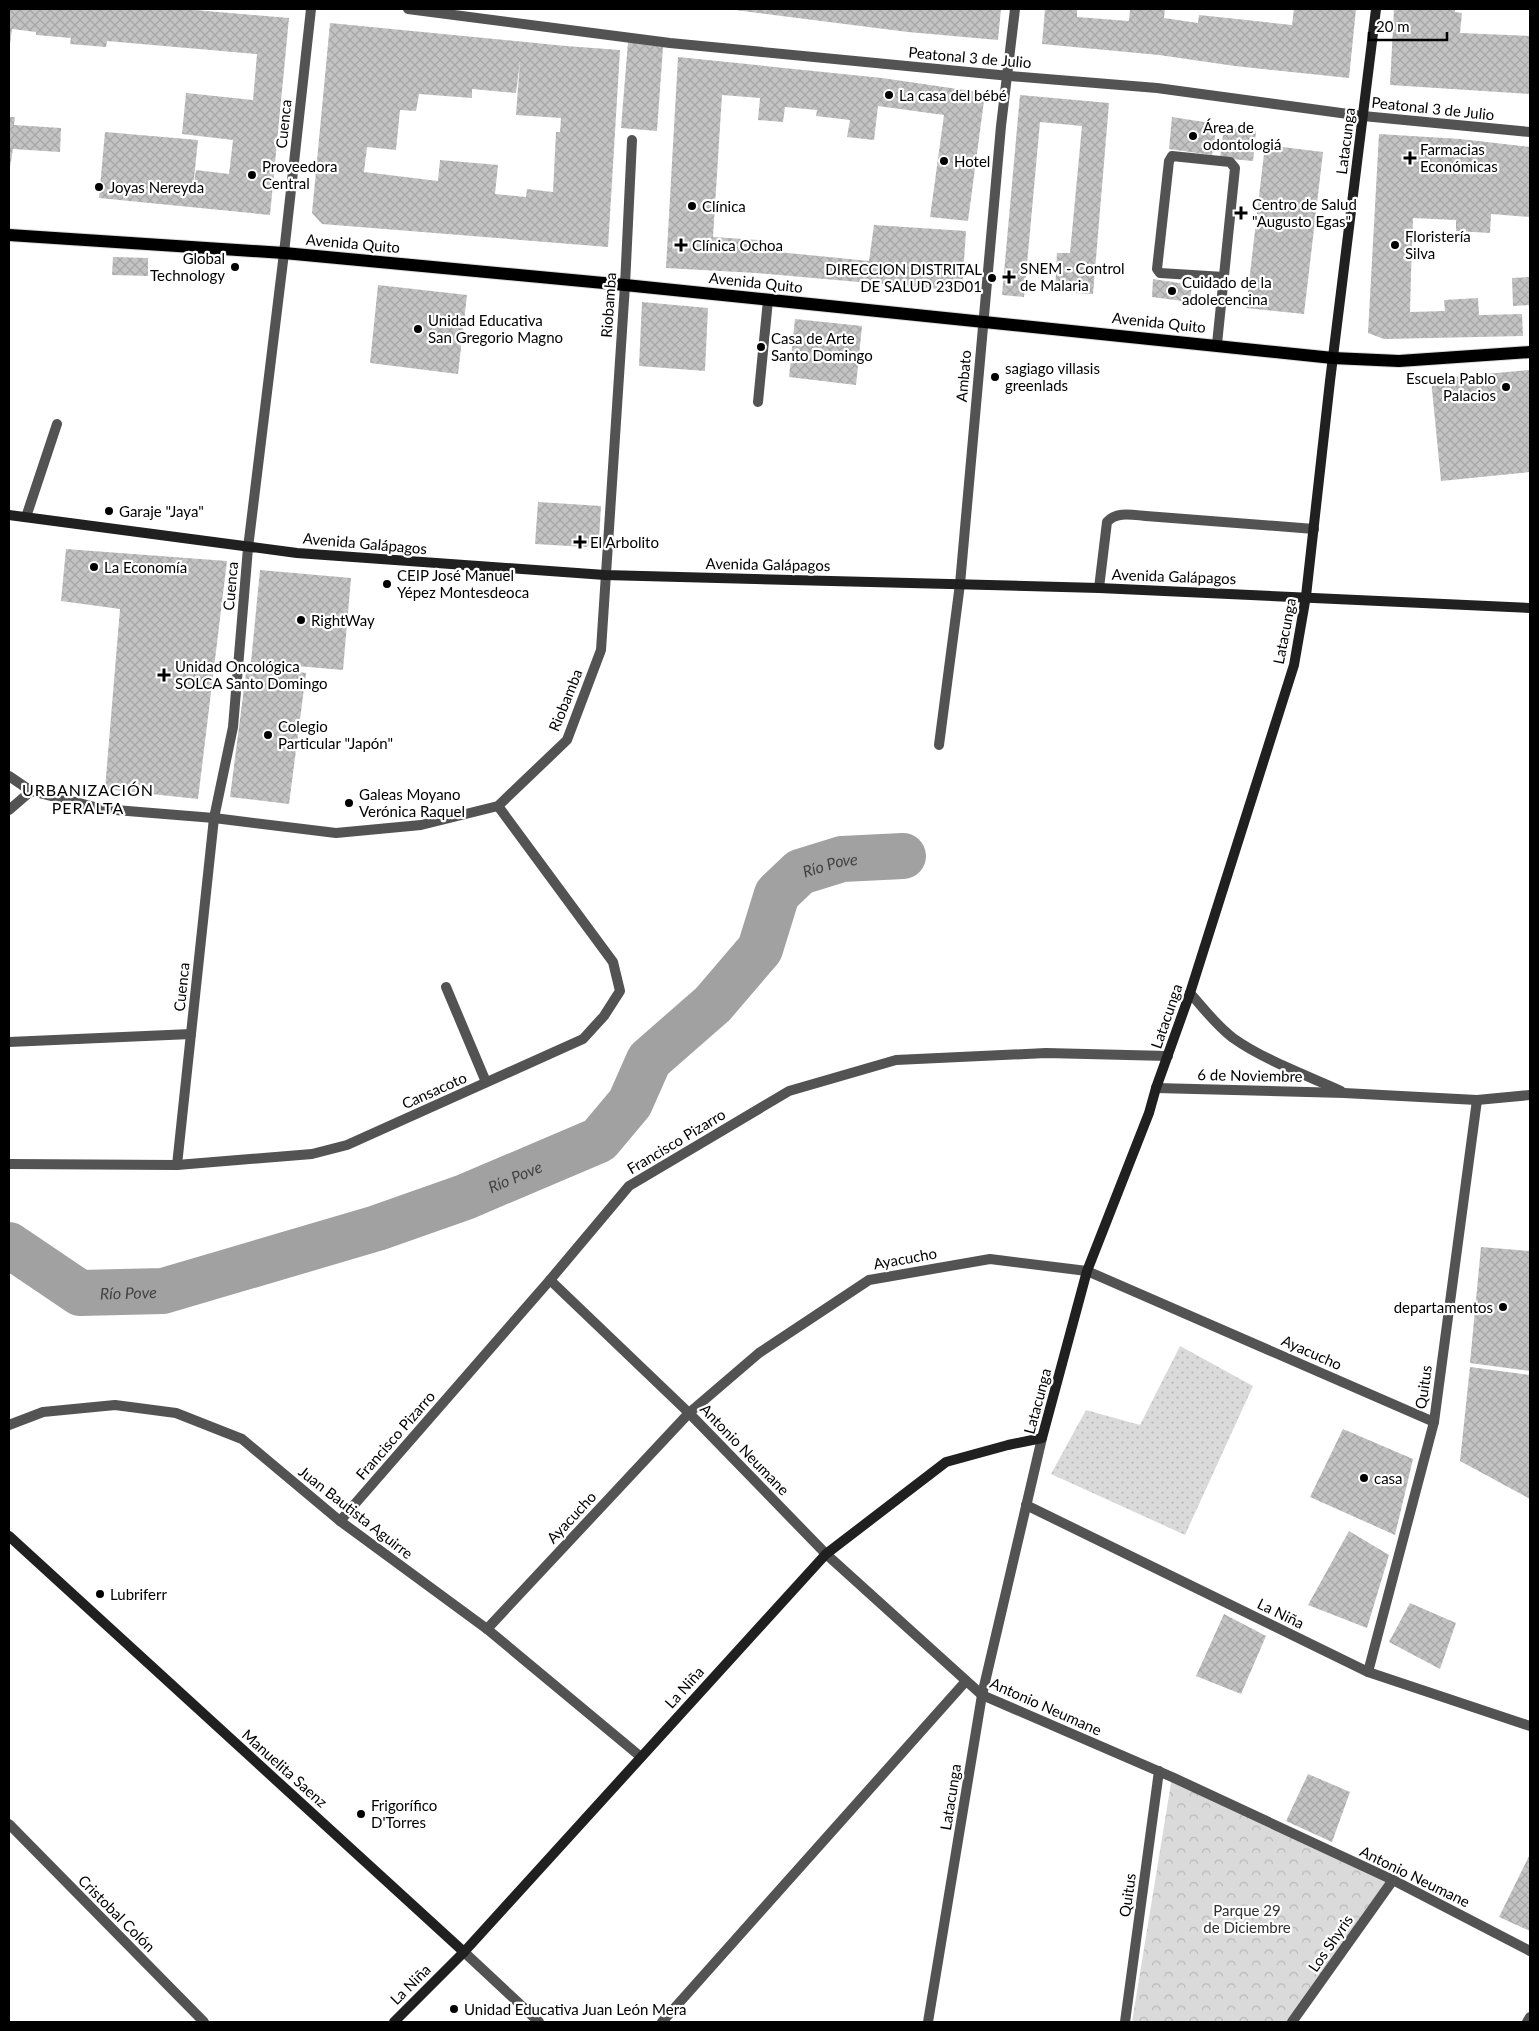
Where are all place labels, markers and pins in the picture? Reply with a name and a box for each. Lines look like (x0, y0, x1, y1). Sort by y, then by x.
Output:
place label: La casa del bébé (899, 86, 1007, 104)
marker: La casa del bébé (883, 89, 895, 101)
place label: Área de odontologiá (1203, 118, 1281, 153)
marker: Área de odontologiá (1187, 130, 1199, 142)
place label: Farmacias Económicas (1420, 140, 1498, 175)
place label: Hotel (954, 152, 990, 170)
marker: Farmacias Económicas (1404, 152, 1416, 164)
marker: Hotel (938, 155, 950, 167)
place label: Proveedora Central (262, 157, 337, 192)
marker: Proveedora Central (246, 169, 258, 181)
place label: Joyas Nereyda (109, 178, 204, 196)
marker: Joyas Nereyda (93, 181, 105, 193)
place label: Centro de Salud "Augusto Egas" (1252, 195, 1357, 230)
place label: Clínica (702, 197, 746, 215)
marker: Clínica (686, 200, 698, 212)
marker: Centro de Salud "Augusto Egas" (1234, 206, 1248, 220)
place label: Floristería Silva (1405, 227, 1471, 262)
place label: Clínica Ochoa (692, 236, 783, 254)
marker: Clínica Ochoa (674, 238, 688, 252)
marker: Floristería Silva (1389, 239, 1401, 251)
place label: Global Technology (150, 249, 225, 284)
place label: SNEM - Control de Malaria (1020, 259, 1125, 294)
place label: DIRECCION DISTRITAL DE SALUD 23D01 (825, 260, 982, 295)
marker: Global Technology (229, 261, 241, 273)
marker: SNEM - Control de Malaria (1002, 270, 1016, 284)
marker: DIRECCION DISTRITAL DE SALUD 23D01 (986, 272, 998, 284)
place label: Cuidado de la adolecencina (1182, 273, 1272, 308)
marker: Cuidado de la adolecencina (1166, 285, 1178, 297)
place label: Unidad Educativa San Gregorio Magno (428, 311, 563, 346)
marker: Unidad Educativa San Gregorio Magno (412, 323, 424, 335)
place label: Casa de Arte Santo Domingo (771, 329, 873, 364)
marker: Casa de Arte Santo Domingo (755, 341, 767, 353)
place label: sagiago villasis greenlads (1005, 359, 1100, 394)
place label: Escuela Pablo Palacios (1406, 369, 1496, 404)
marker: sagiago villasis greenlads (989, 371, 1001, 383)
marker: Escuela Pablo Palacios (1500, 381, 1512, 393)
place label: Garaje "Jaya" (119, 502, 204, 520)
marker: Garaje "Jaya" (103, 505, 115, 517)
place label: El Arbolito (590, 533, 659, 551)
marker: El Arbolito (574, 536, 586, 548)
place label: La Economía (104, 558, 187, 576)
marker: La Economía (88, 561, 100, 573)
place label: CEIP José Manuel Yépez Montesdeoca (397, 566, 529, 601)
marker: CEIP José Manuel Yépez Montesdeoca (381, 578, 393, 590)
place label: RightWay (311, 611, 375, 629)
marker: RightWay (295, 614, 307, 626)
place label: Unidad Oncológica SOLCA Santo Domingo (175, 657, 328, 692)
marker: Unidad Oncológica SOLCA Santo Domingo (157, 668, 171, 682)
place label: Colegio Particular "Japón" (278, 717, 393, 752)
marker: Colegio Particular "Japón" (262, 729, 274, 741)
place label: Galeas Moyano Verónica Raquel (359, 785, 465, 820)
marker: Galeas Moyano Verónica Raquel (343, 797, 355, 809)
place label: departamentos (1394, 1298, 1493, 1316)
marker: departamentos (1497, 1301, 1509, 1313)
place label: casa (1374, 1469, 1403, 1487)
marker: casa (1358, 1472, 1370, 1484)
place label: Lubriferr (110, 1585, 167, 1603)
marker: Lubriferr (94, 1588, 106, 1600)
place label: Frigorífico D'Torres (371, 1796, 437, 1831)
marker: Frigorífico D'Torres (355, 1808, 367, 1820)
place label: Unidad Educativa Juan León Mera (464, 2000, 687, 2018)
marker: Unidad Educativa Juan León Mera (448, 2003, 460, 2015)

